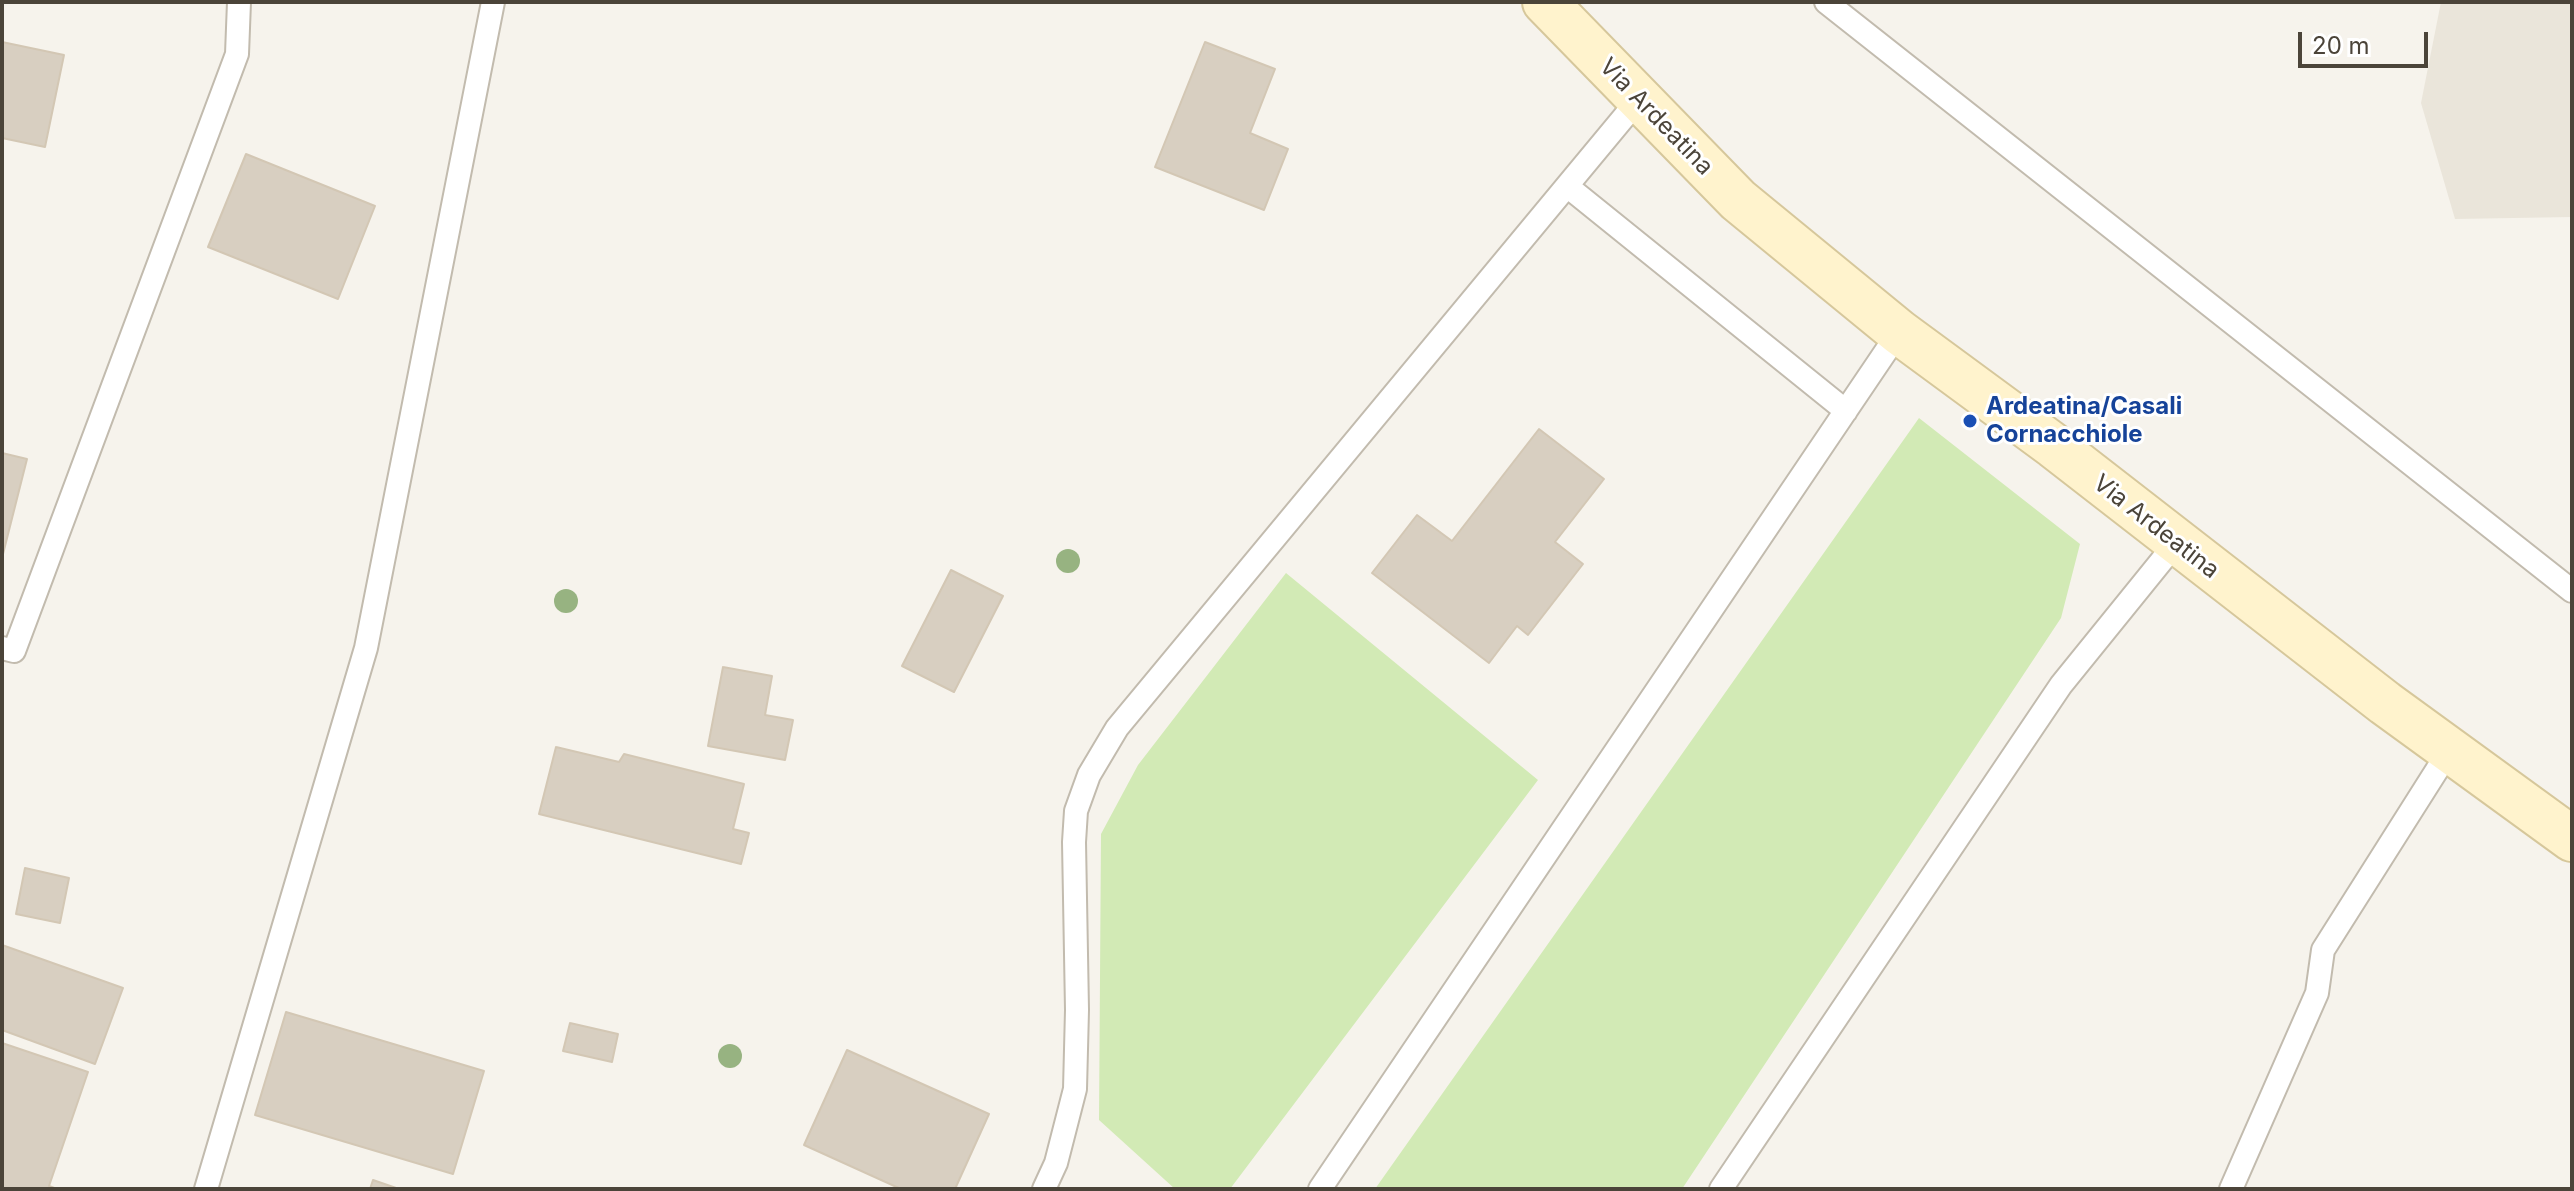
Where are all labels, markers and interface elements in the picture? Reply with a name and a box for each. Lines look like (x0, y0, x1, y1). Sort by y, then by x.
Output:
scale bar (2302, 16, 2432, 66)
text: 20 m (2312, 31, 2370, 60)
street label: Via Ardeatina (1593, 53, 1719, 181)
place label: Ardeatina/Casali Cornacchiole (1986, 393, 2182, 449)
marker: Ardeatina/Casali Cornacchiole (1961, 412, 1979, 430)
street label: Via Ardeatina (2087, 469, 2225, 585)

